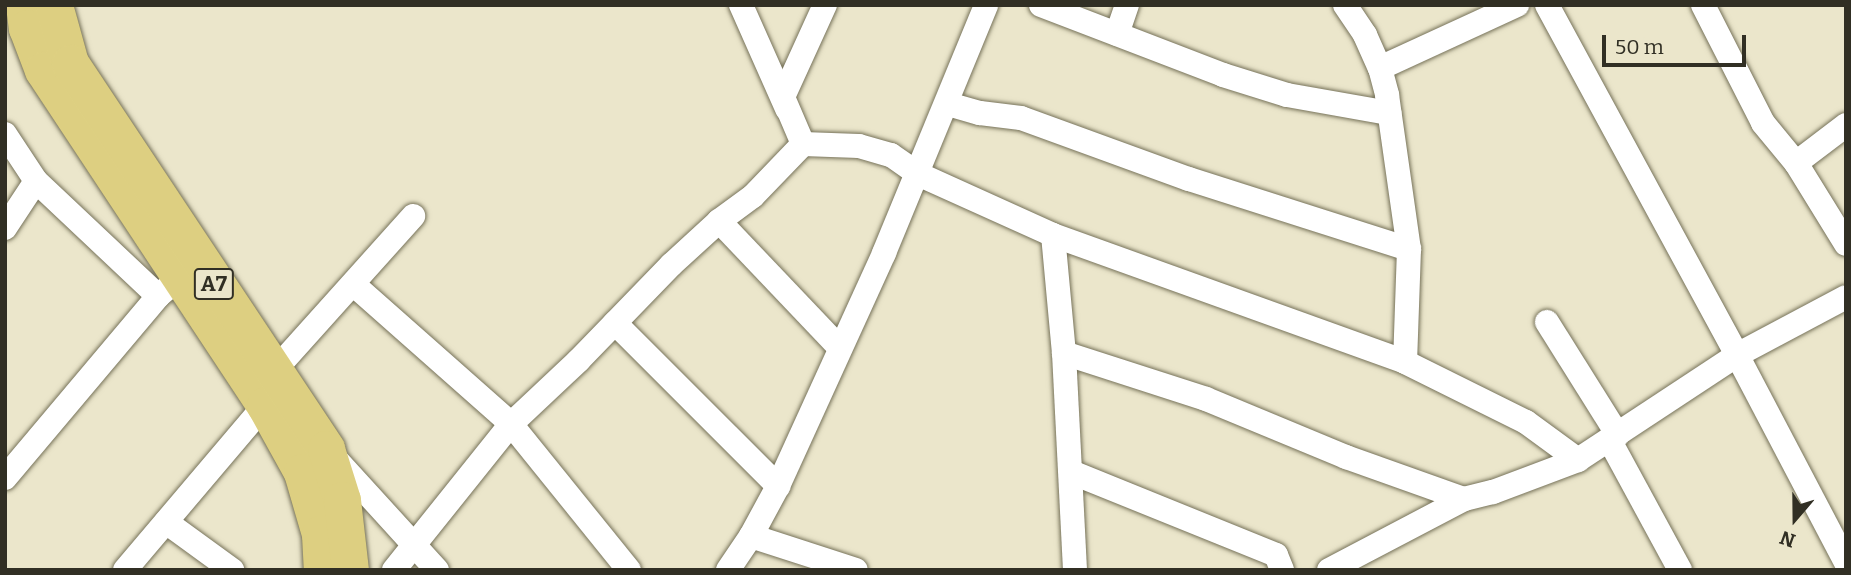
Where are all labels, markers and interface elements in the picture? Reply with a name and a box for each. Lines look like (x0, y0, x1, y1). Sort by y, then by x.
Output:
scale bar (1606, 21, 1750, 65)
text: 50 m (1615, 34, 1664, 60)
road number: A7 (193, 266, 235, 302)
north arrow (1760, 484, 1830, 554)
text: N (1777, 526, 1798, 553)

